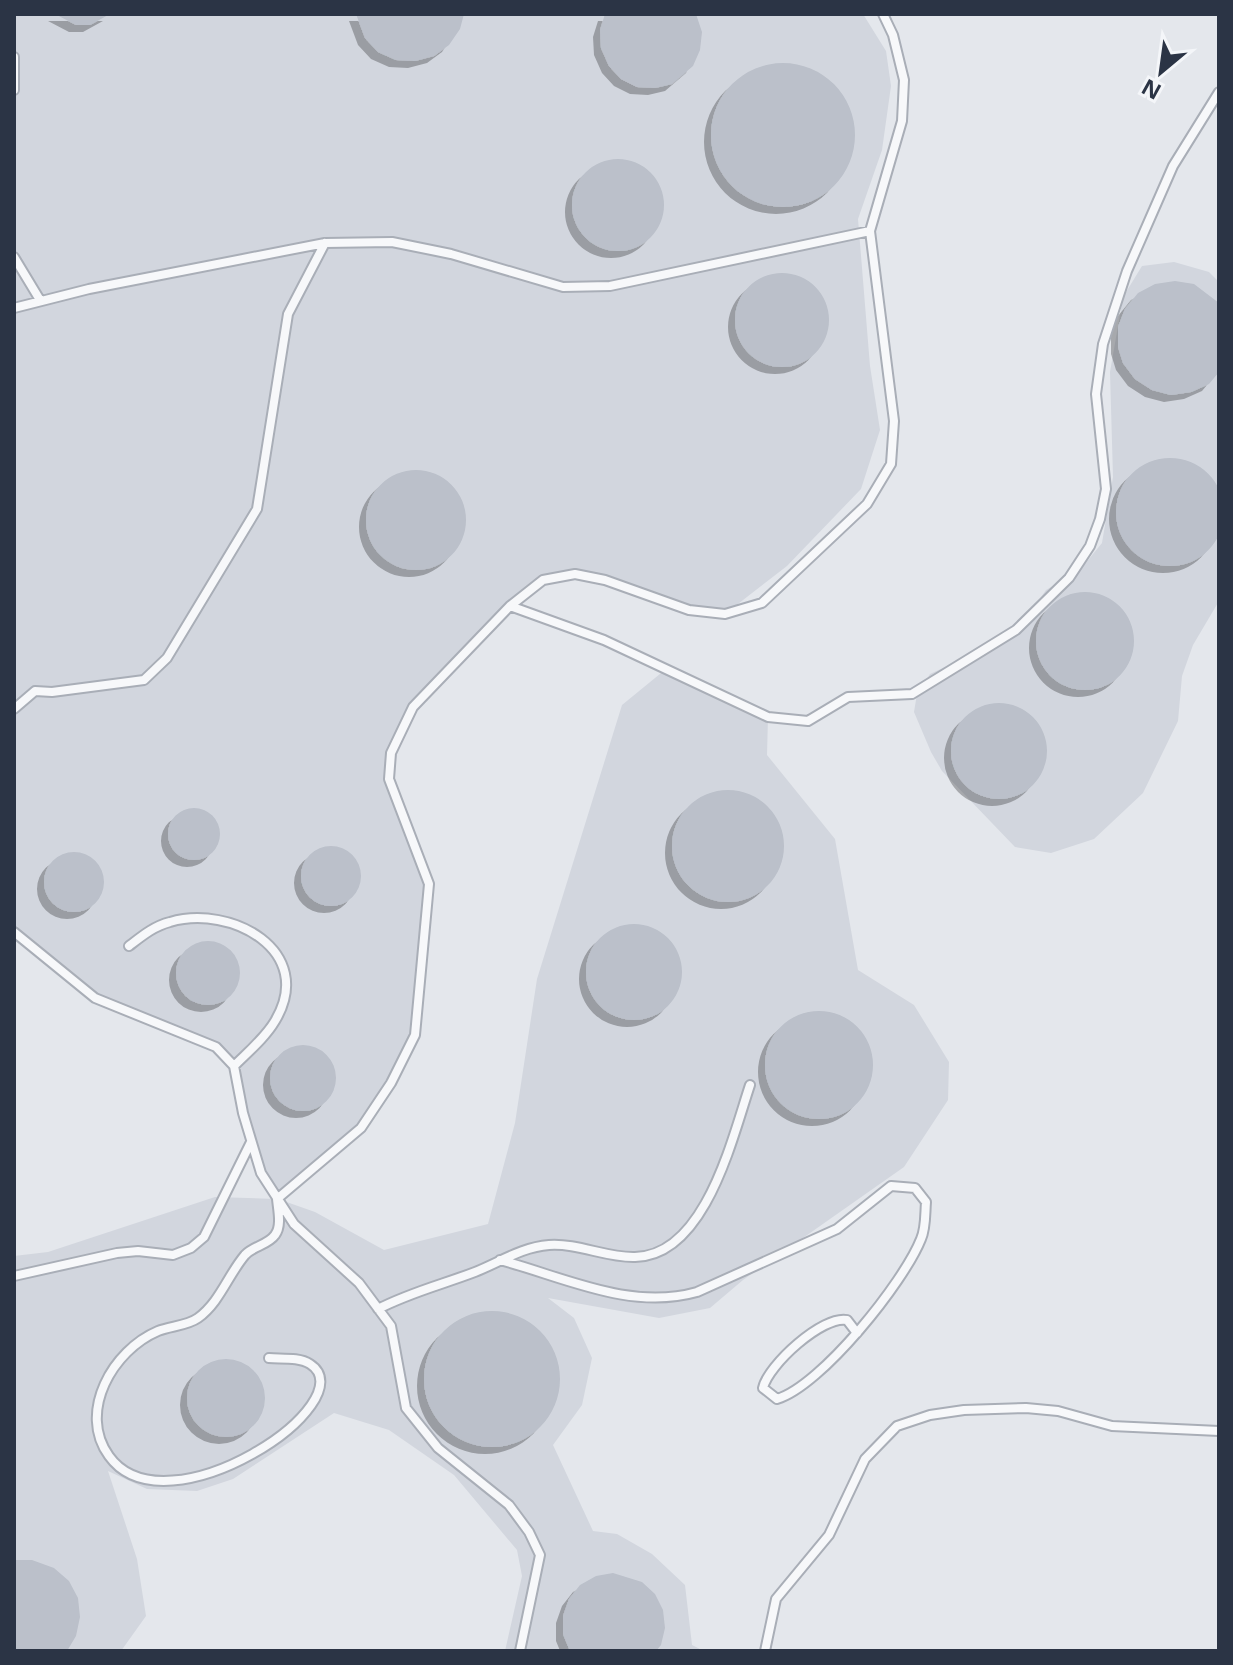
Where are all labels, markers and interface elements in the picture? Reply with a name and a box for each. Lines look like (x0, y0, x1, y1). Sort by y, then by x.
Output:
north arrow (1121, 32, 1201, 112)
text: N (1136, 73, 1166, 108)

